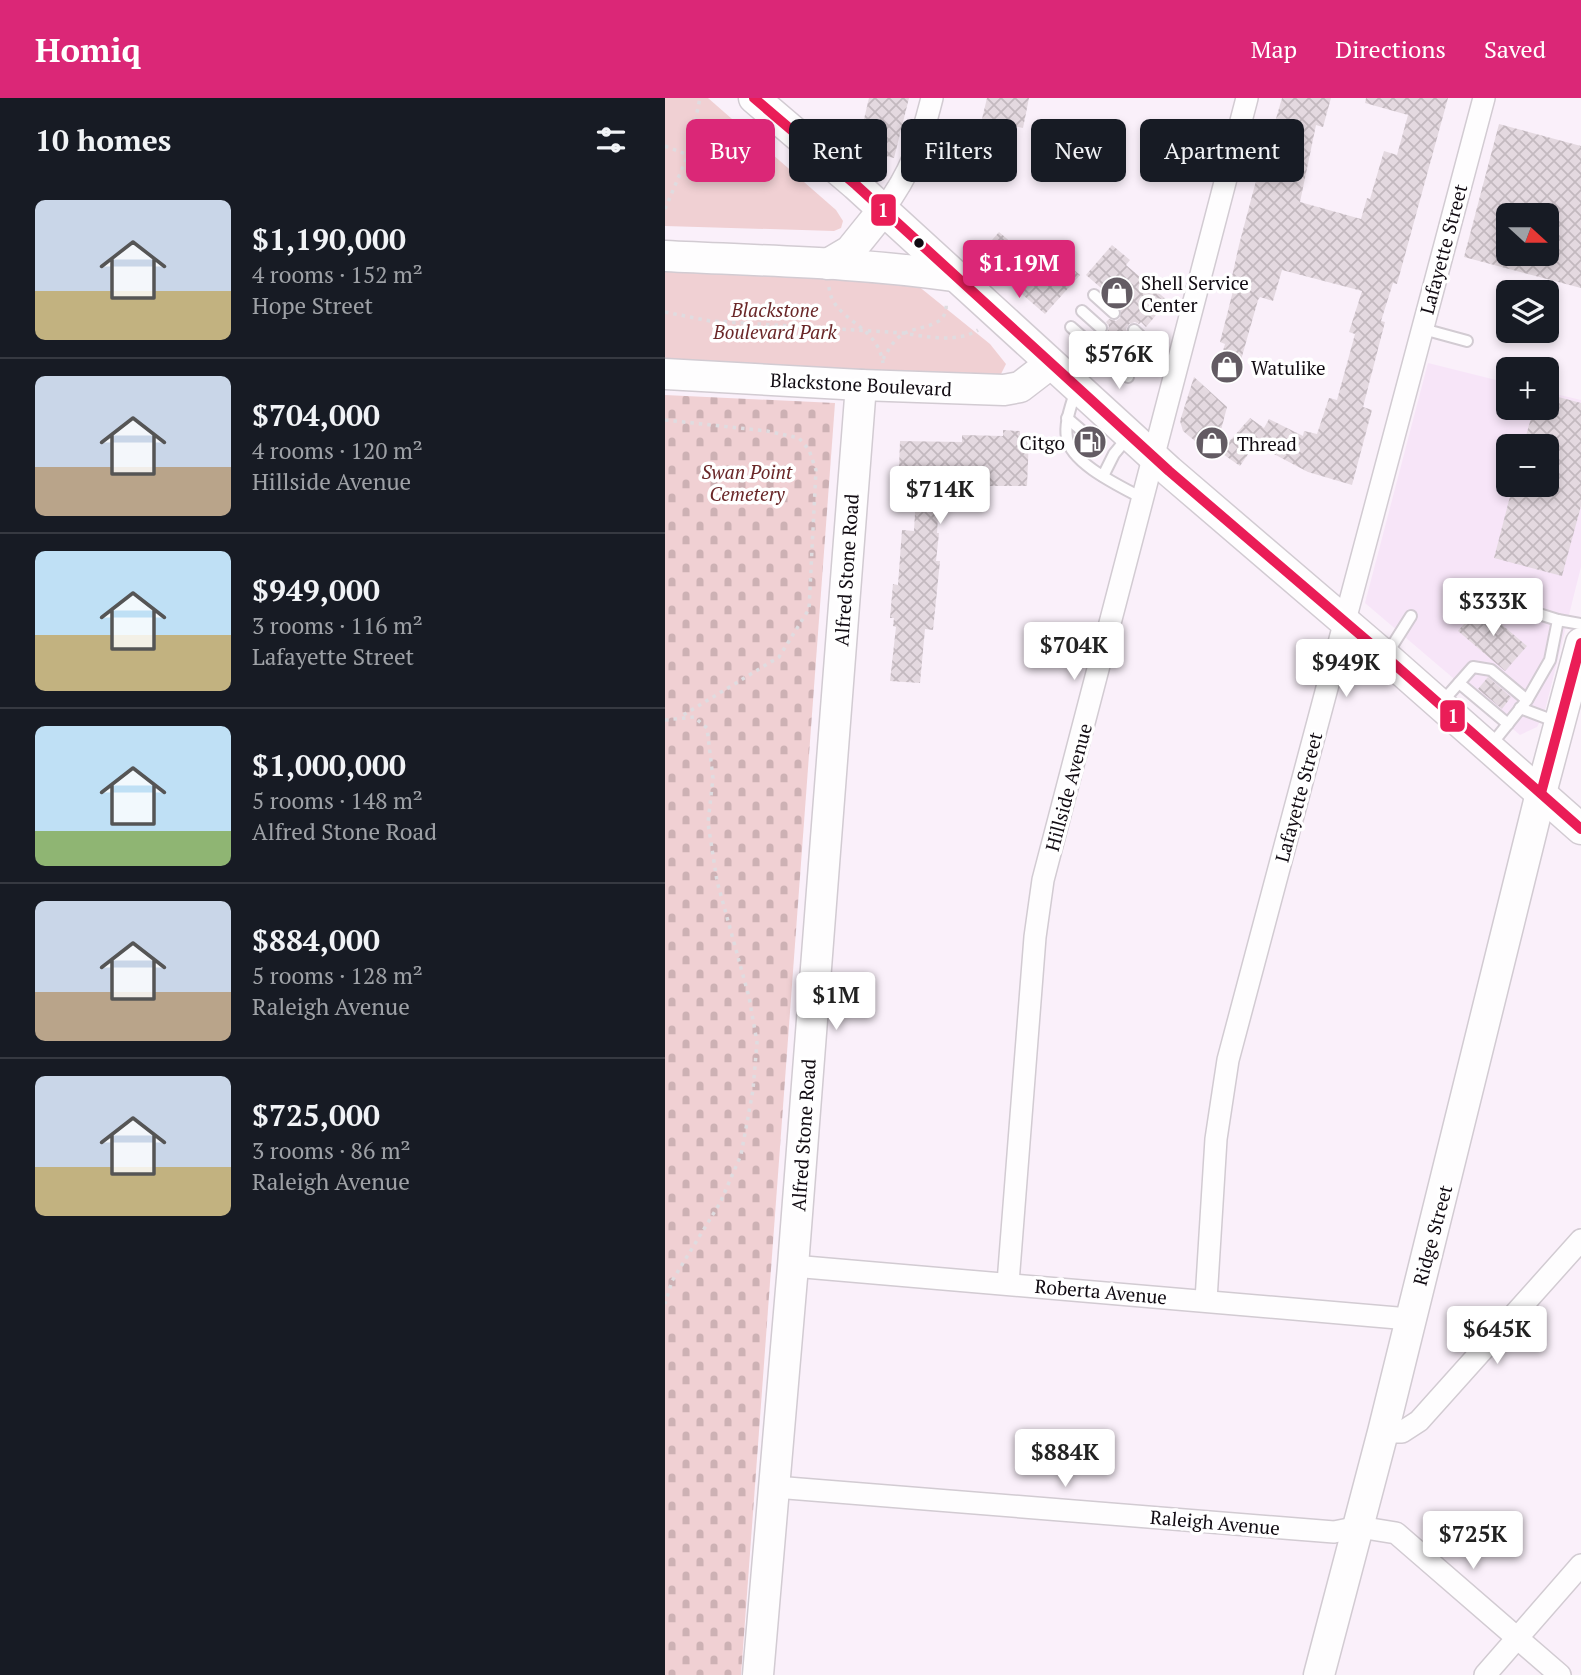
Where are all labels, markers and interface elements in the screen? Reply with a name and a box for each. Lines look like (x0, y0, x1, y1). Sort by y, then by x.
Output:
text: Homiq (35, 28, 141, 71)
text: Map (1251, 33, 1297, 65)
text: Directions (1335, 33, 1446, 65)
text: Saved (1484, 33, 1546, 65)
chip: Buy (686, 119, 775, 182)
chip: Rent (789, 119, 887, 182)
chip: Filters (901, 119, 1017, 182)
chip: New (1031, 119, 1126, 182)
chip: Apartment (1140, 119, 1304, 182)
text: 10 homes (35, 120, 171, 160)
icon: filters (592, 121, 630, 159)
street label: Lafayette Street (1414, 181, 1472, 317)
line badge: 1 (870, 193, 897, 227)
text: 1 (878, 197, 888, 222)
north arrow (1496, 203, 1559, 266)
map controls (1496, 203, 1559, 497)
text: $1,190,000 (252, 219, 406, 259)
icon: home (91, 228, 175, 312)
unlabelled marker (912, 236, 926, 250)
pin: $1.19M (962, 240, 1076, 300)
text: $1.19M (979, 247, 1059, 278)
text: 4 rooms · 152 m² (252, 259, 423, 290)
place label: Shell Service Center (1141, 270, 1249, 317)
shop icon: Shell Service Center (1098, 274, 1136, 312)
button: layers (1496, 280, 1559, 343)
text: Hope Street (252, 290, 373, 321)
park label: Blackstone Boulevard Park (712, 297, 838, 344)
pin: $576K (1070, 331, 1168, 391)
text: $576K (1085, 338, 1153, 369)
shop icon: Watulike (1208, 348, 1246, 386)
place label: Watulike (1251, 355, 1326, 380)
button: + (1496, 357, 1559, 420)
street label: Blackstone Boulevard (769, 367, 953, 401)
text: $704,000 (252, 395, 380, 435)
icon: home (91, 404, 175, 488)
fuel station icon: Citgo (1071, 423, 1109, 461)
shop icon: Thread (1193, 424, 1231, 462)
place label: Citgo (1019, 430, 1065, 455)
place label: Thread (1237, 431, 1297, 456)
button: − (1496, 434, 1559, 497)
text: 4 rooms · 120 m² (252, 435, 423, 466)
park label: Swan Point Cemetery (702, 459, 793, 506)
text: Hillside Avenue (252, 466, 411, 497)
pin: $714K (891, 466, 989, 526)
text: $714K (906, 473, 974, 504)
street label: Alfred Stone Road (828, 492, 864, 647)
text: $949,000 (252, 570, 380, 610)
pin: $333K (1444, 578, 1542, 638)
icon: home (91, 579, 175, 663)
text: $333K (1459, 585, 1527, 616)
text: 3 rooms · 116 m² (252, 610, 423, 641)
pin: $704K (1025, 622, 1123, 682)
text: $704K (1040, 629, 1108, 660)
pin: $949K (1297, 640, 1395, 699)
text: Lafayette Street (252, 641, 414, 672)
text: $949K (1312, 646, 1380, 677)
line badge: 1 (1439, 699, 1466, 733)
text: 1 (1448, 703, 1458, 728)
street label: Hillside Avenue (1039, 720, 1097, 854)
street label: Lafayette Street (1269, 729, 1327, 865)
text: $1,000,000 (252, 745, 406, 785)
icon: home (91, 754, 175, 838)
text: 5 rooms · 148 m² (252, 785, 423, 816)
text: Alfred Stone Road (252, 816, 437, 847)
text: $884,000 (252, 920, 380, 960)
icon: home (91, 929, 175, 1013)
text: 5 rooms · 128 m² (252, 960, 423, 991)
pin: $1M (802, 972, 870, 1032)
text: $1M (812, 979, 860, 1010)
text: Raleigh Avenue (252, 991, 410, 1022)
street label: Alfred Stone Road (785, 1057, 821, 1212)
text: $725,000 (252, 1095, 380, 1135)
icon: home (91, 1104, 175, 1188)
text: 3 rooms · 86 m² (252, 1135, 411, 1166)
text: Raleigh Avenue (252, 1166, 410, 1197)
street label: Ridge Street (1407, 1182, 1457, 1288)
street label: Roberta Avenue (1034, 1273, 1168, 1309)
pin: $645K (1448, 1306, 1546, 1366)
text: $645K (1463, 1313, 1531, 1344)
pin: $884K (1016, 1430, 1114, 1489)
text: $884K (1031, 1436, 1099, 1467)
street label: Raleigh Avenue (1149, 1504, 1281, 1540)
pin: $725K (1424, 1512, 1522, 1571)
text: $725K (1439, 1518, 1507, 1549)

